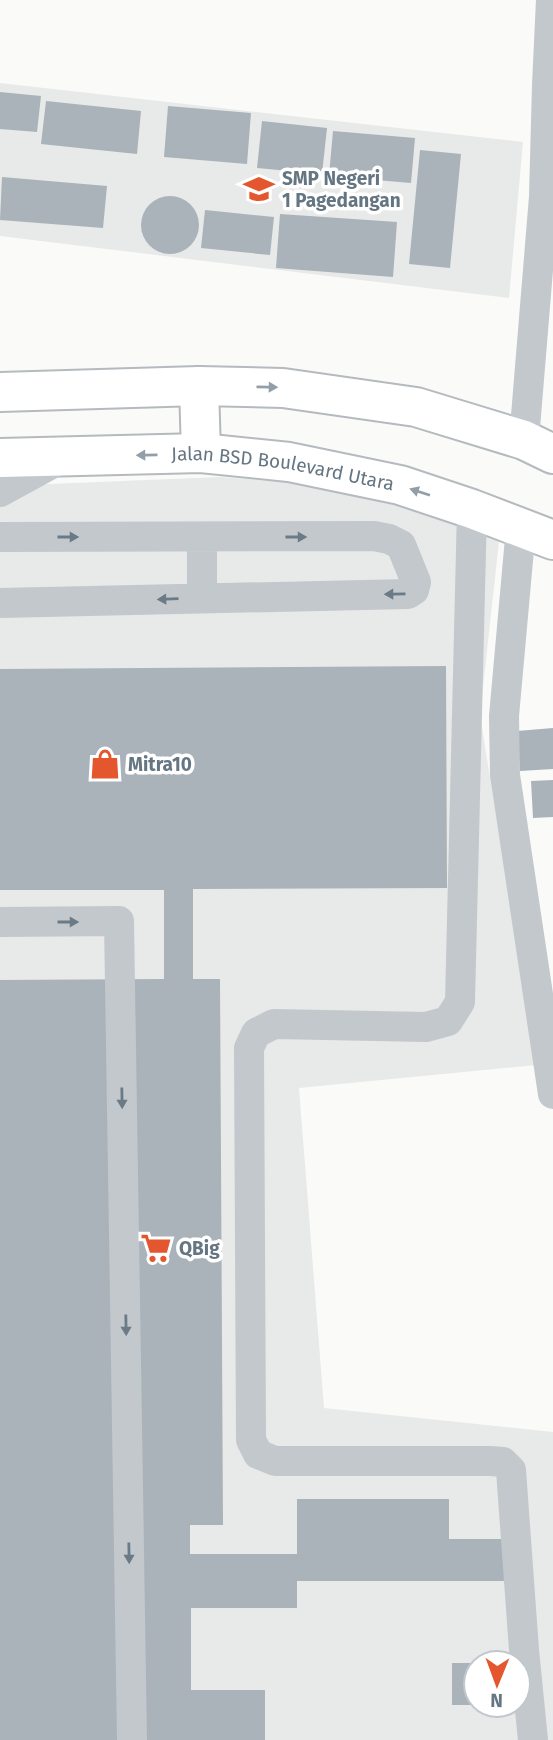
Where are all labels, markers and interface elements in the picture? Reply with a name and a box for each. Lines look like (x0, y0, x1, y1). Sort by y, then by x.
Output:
place label: SMP Negeri 1 Pagedangan (282, 167, 401, 212)
school or university icon: SMP Negeri 1 Pagedangan (242, 172, 276, 206)
one-way arrow (257, 382, 279, 393)
street label: Jalan BSD Boulevard Utara (171, 442, 396, 496)
one-way arrow (136, 449, 158, 460)
one-way arrow (409, 486, 430, 497)
one-way arrow (57, 531, 79, 543)
one-way arrow (285, 531, 307, 542)
one-way arrow (384, 588, 406, 600)
one-way arrow (157, 593, 179, 604)
shop icon: Mitra10 (88, 747, 122, 781)
place label: Mitra10 (128, 753, 192, 776)
one-way arrow (57, 916, 79, 928)
one-way arrow (116, 1087, 128, 1109)
supermarket icon: QBig (139, 1231, 173, 1265)
place label: QBig (179, 1237, 220, 1260)
one-way arrow (120, 1315, 132, 1337)
one-way arrow (124, 1542, 135, 1564)
north arrow (462, 1649, 532, 1719)
text: N (490, 1689, 503, 1712)

